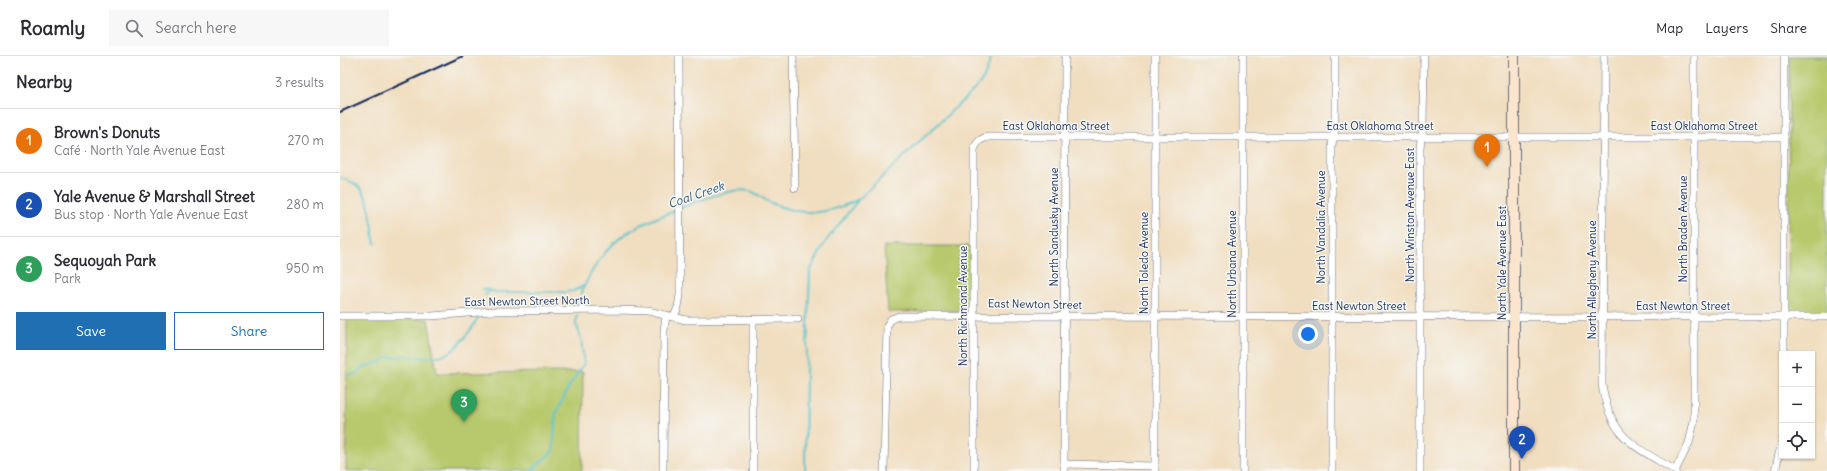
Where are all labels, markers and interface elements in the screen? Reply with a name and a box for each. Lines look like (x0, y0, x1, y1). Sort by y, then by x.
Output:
search box (109, 10, 389, 46)
text: Roamly (20, 16, 85, 40)
icon: search (123, 17, 145, 39)
text: Search here (155, 18, 237, 37)
text: Map (1656, 19, 1683, 37)
text: Layers (1705, 19, 1748, 37)
text: Share (1770, 19, 1807, 37)
text: Nearby (16, 71, 72, 93)
text: 3 results (275, 74, 324, 91)
street label: East Oklahoma Street (1002, 119, 1110, 133)
street label: East Oklahoma Street (1326, 119, 1434, 133)
street label: East Oklahoma Street (1650, 119, 1758, 133)
text: Brown's Donuts (54, 123, 160, 142)
text: 1 (26, 132, 32, 149)
text: 270 m (287, 132, 324, 149)
pin: 1 (1474, 134, 1500, 167)
text: Café · North Yale Avenue East (54, 142, 225, 159)
street label: North Winston Avenue East (1403, 148, 1417, 282)
street label: North Sandusky Avenue (1047, 168, 1061, 286)
street label: North Vandalia Avenue (1314, 170, 1328, 284)
street label: North Braden Avenue (1676, 176, 1690, 282)
water label: Coal Creek (666, 178, 727, 211)
text: Yale Avenue & Marshall Street (54, 187, 255, 206)
text: 2 (25, 196, 33, 213)
text: 280 m (286, 196, 324, 213)
text: Bus stop · North Yale Avenue East (54, 206, 248, 223)
street label: North Yale Avenue East (1495, 206, 1509, 320)
street label: North Urbana Avenue (1225, 210, 1239, 318)
street label: North Toledo Avenue (1137, 212, 1151, 314)
street label: North Allegheny Avenue (1585, 220, 1599, 340)
street label: North Richmond Avenue (956, 246, 970, 366)
text: Sequoyah Park (54, 251, 156, 270)
text: 3 (25, 260, 33, 277)
text: 950 m (286, 260, 324, 277)
text: Park (54, 270, 81, 287)
street label: East Newton Street North (464, 293, 590, 309)
street label: East Newton Street (988, 296, 1083, 312)
street label: East Newton Street (1312, 299, 1406, 313)
street label: East Newton Street (1636, 299, 1730, 313)
button: Save (16, 312, 166, 350)
button: Share (174, 312, 324, 350)
your location (1298, 324, 1318, 344)
map controls (1779, 351, 1815, 459)
button: + (1779, 351, 1815, 387)
button: − (1779, 387, 1815, 423)
pin: 3 (451, 389, 477, 422)
button: locate (1779, 423, 1815, 459)
pin: 2 (1509, 426, 1535, 459)

